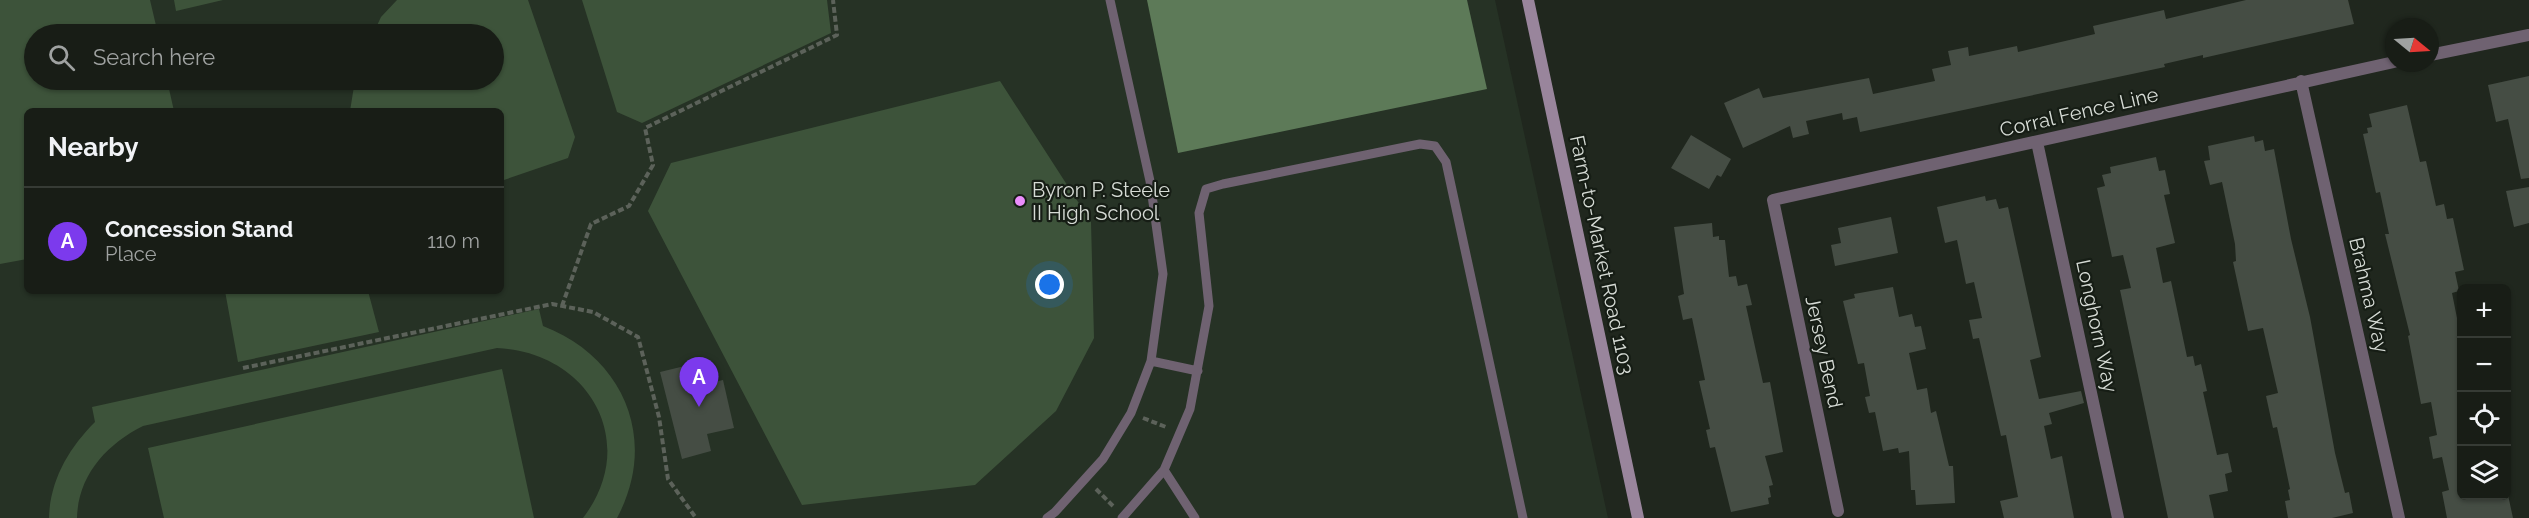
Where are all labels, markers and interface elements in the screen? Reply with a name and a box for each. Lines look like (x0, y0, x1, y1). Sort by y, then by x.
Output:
north arrow (2385, 18, 2439, 72)
search box (24, 24, 504, 90)
icon: search (45, 41, 78, 74)
text: Search here (93, 44, 215, 70)
street label: Corral Fence Line (1997, 82, 2161, 142)
text: Nearby (48, 132, 138, 162)
street label: Farm-to-Market Road 1103 (1565, 133, 1639, 377)
place label: Byron P. Steele II High School (1032, 178, 1170, 225)
marker: Byron P. Steele II High School (1013, 194, 1027, 208)
text: Concession Stand (105, 216, 293, 242)
text: A (61, 229, 74, 253)
text: 110 m (427, 229, 480, 253)
street label: Brahma Way (2344, 235, 2394, 355)
text: Place (105, 242, 156, 266)
street label: Longhorn Way (2071, 257, 2123, 395)
your location (1035, 270, 1064, 299)
map controls (2457, 284, 2511, 500)
button: + (2457, 284, 2511, 338)
street label: Jersey Bend (1800, 294, 1848, 410)
button: − (2457, 338, 2511, 392)
pin: A (680, 358, 718, 407)
button: locate (2457, 392, 2511, 446)
button: layers (2457, 446, 2511, 500)

